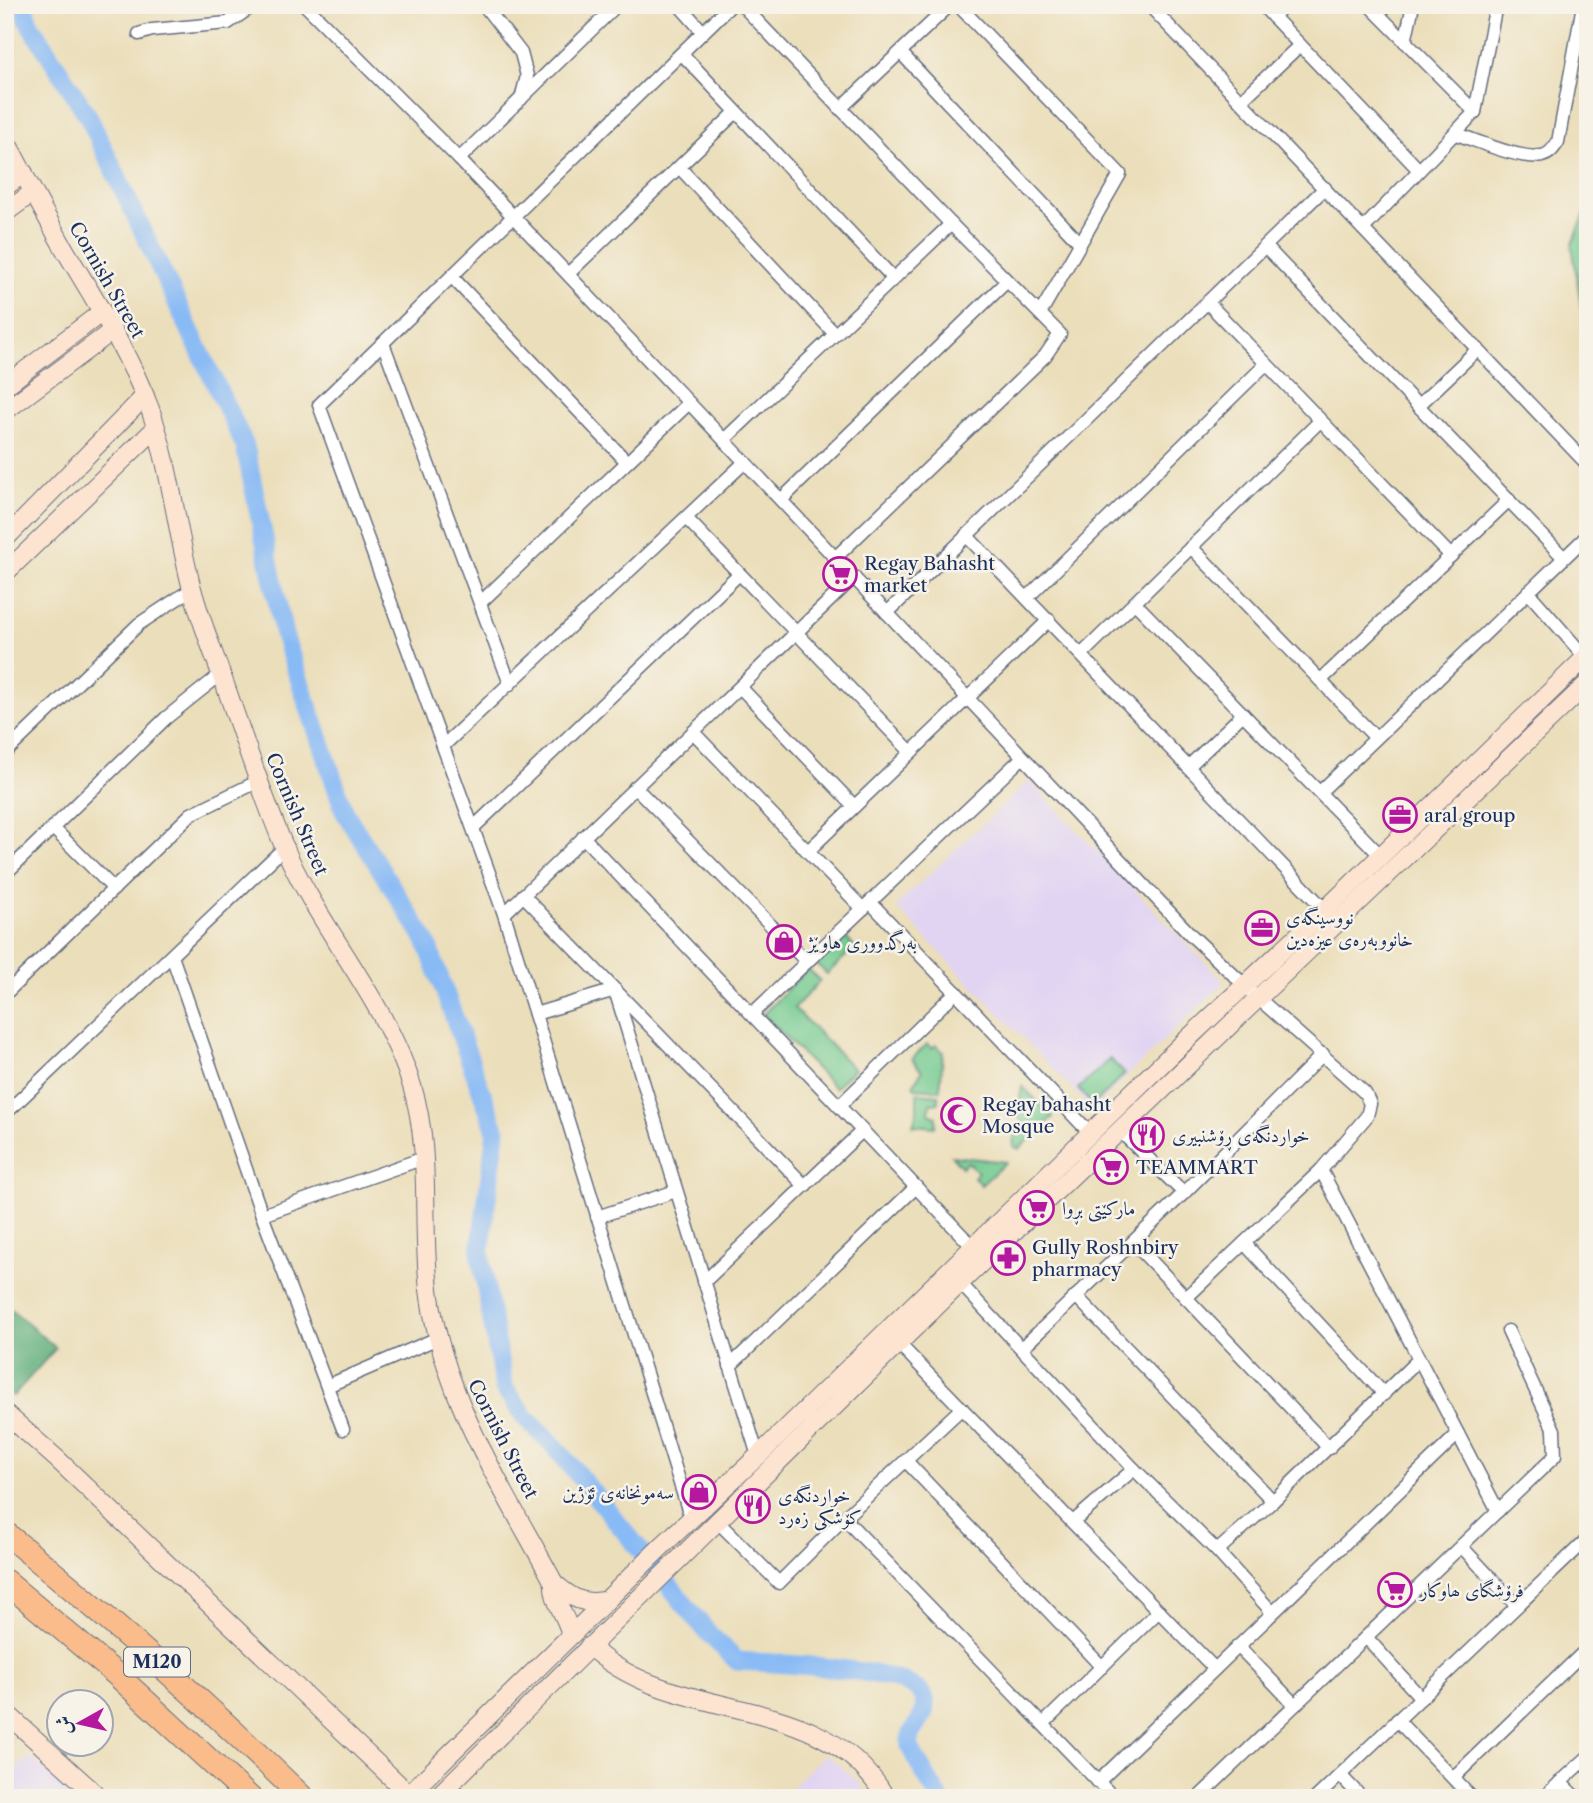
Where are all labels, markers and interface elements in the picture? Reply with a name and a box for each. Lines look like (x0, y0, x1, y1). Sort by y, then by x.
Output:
street label: Cornish Street (64, 217, 150, 343)
place label: Regay Bahasht market (864, 552, 995, 597)
supermarket icon: Regay Bahasht market (821, 555, 859, 593)
street label: Cornish Street (261, 749, 333, 879)
office icon: aral group (1381, 796, 1419, 834)
place label: aral group (1424, 804, 1516, 827)
place label: نووسینگەی خانووبەرەی عیزەدین (1286, 906, 1413, 952)
office icon: نووسینگەی خانووبەرەی عیزەدین (1243, 909, 1281, 947)
shop icon: بەرگدووری هاوێژ (765, 923, 803, 961)
place label: بەرگدووری هاوێژ (806, 929, 917, 954)
place label: Regay bahasht Mosque (982, 1093, 1112, 1138)
mosque icon: Regay bahasht Mosque (939, 1096, 977, 1134)
restaurant icon: خواردنگەی ڕۆشنبیری (1128, 1116, 1166, 1154)
place label: خواردنگەی ڕۆشنبیری (1172, 1124, 1310, 1151)
supermarket icon: TEAMMART (1092, 1148, 1130, 1186)
place label: TEAMMART (1136, 1156, 1258, 1179)
supermarket icon: مارکێتی بڕوا (1018, 1189, 1056, 1227)
place label: مارکێتی بڕوا (1062, 1197, 1135, 1225)
place label: Gully Roshnbiry pharmacy (1032, 1236, 1179, 1281)
pharmacy icon: Gully Roshnbiry pharmacy (989, 1239, 1027, 1277)
street label: Cornish Street (463, 1375, 543, 1503)
shop icon: سەمونخانەی ئۆژین (680, 1473, 718, 1511)
place label: سەمونخانەی ئۆژین (562, 1481, 674, 1505)
place label: خواردنگەی کۆشکی زەرد (778, 1484, 862, 1531)
restaurant icon: خواردنگەی کۆشکی زەرد (734, 1487, 772, 1525)
supermarket icon: فرۆشگای ھاوکار (1376, 1571, 1414, 1609)
place label: فرۆشگای ھاوکار (1418, 1578, 1524, 1603)
road number: M120 (124, 1647, 190, 1676)
north arrow (46, 1688, 116, 1758)
text: ش (51, 1714, 76, 1736)

